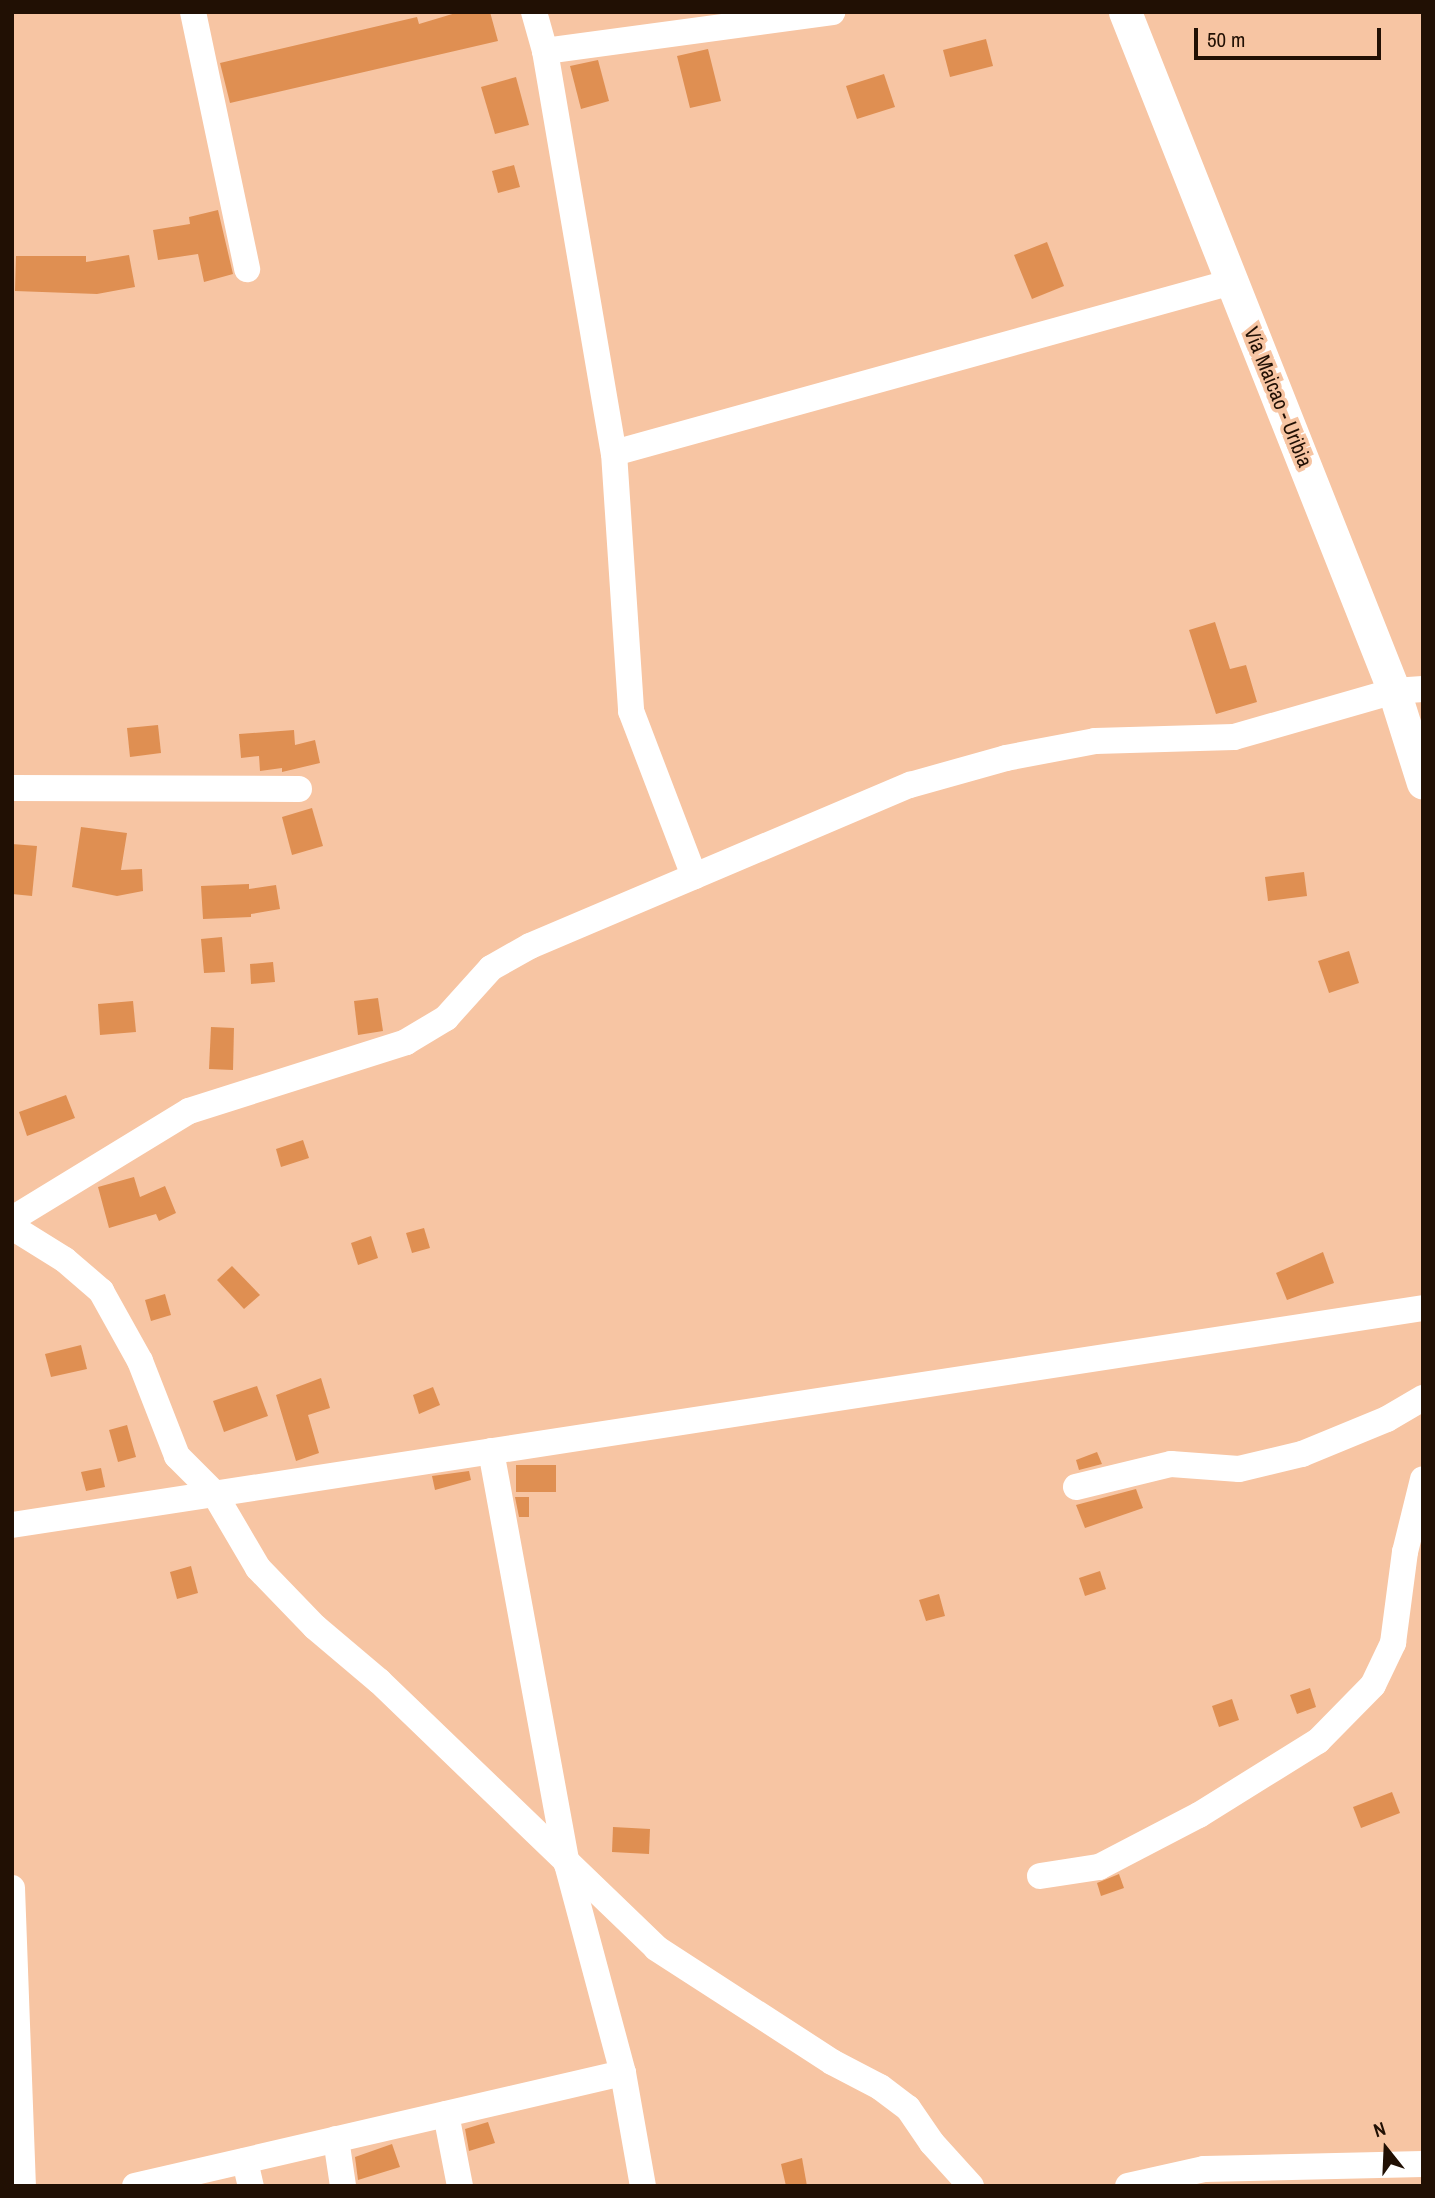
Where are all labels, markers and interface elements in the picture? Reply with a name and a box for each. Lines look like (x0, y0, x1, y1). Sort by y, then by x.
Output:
scale bar (1197, 14, 1384, 58)
text: 50 m (1207, 25, 1245, 54)
street label: Vía Maicao - Uribia (1238, 323, 1318, 471)
north arrow (1351, 2114, 1421, 2184)
text: N (1370, 2115, 1389, 2143)

